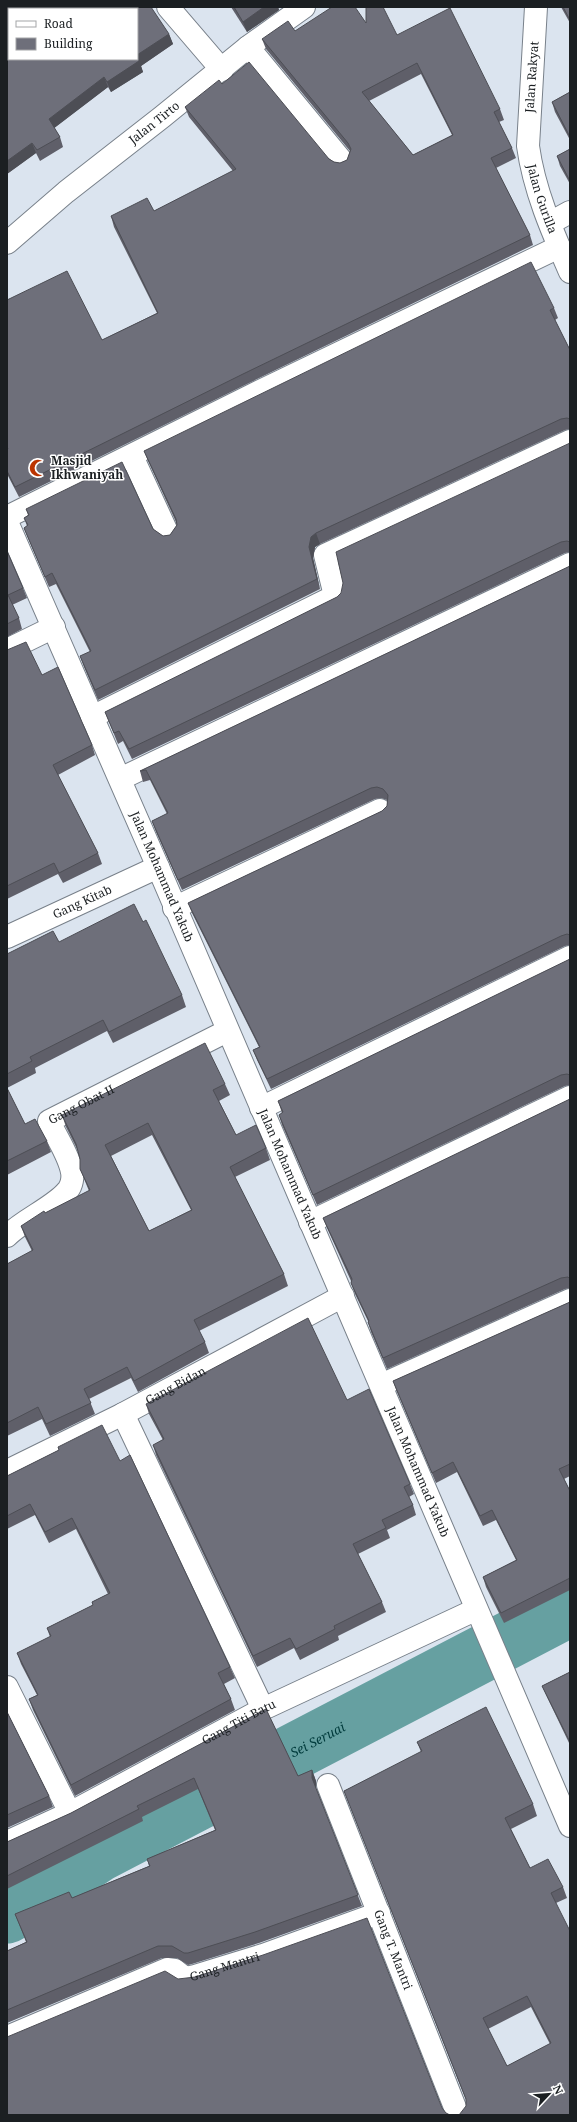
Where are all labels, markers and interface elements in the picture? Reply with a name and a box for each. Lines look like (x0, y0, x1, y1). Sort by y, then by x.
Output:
legend (8, 8, 138, 60)
text: Road (44, 15, 74, 32)
text: Building (44, 35, 93, 52)
street label: Jalan Rakyat (520, 41, 542, 114)
street label: Jalan Tirto (124, 97, 183, 149)
street label: Jalan Gurilla (523, 161, 562, 236)
place label: Masjid Ikhwaniyah (51, 452, 123, 483)
mosque icon: Masjid Ikhwaniyah (28, 458, 48, 478)
street label: Jalan Mohammad Yakub (126, 808, 198, 944)
street label: Gang Kitab (50, 881, 114, 923)
street label: Gang Obat II (45, 1080, 117, 1128)
street label: Jalan Mohammad Yakub (255, 1105, 326, 1242)
street label: Gang Bidan (142, 1362, 209, 1408)
street label: Jalan Mohammad Yakub (382, 1403, 454, 1540)
street label: Gang Titi Batu (199, 1695, 279, 1748)
water label: Sei Seruai (287, 1718, 348, 1761)
street label: Gang T. Mantri (370, 1907, 417, 1992)
street label: Gang Mantri (188, 1948, 262, 1985)
north arrow (529, 2074, 569, 2114)
text: N (550, 2082, 567, 2097)

